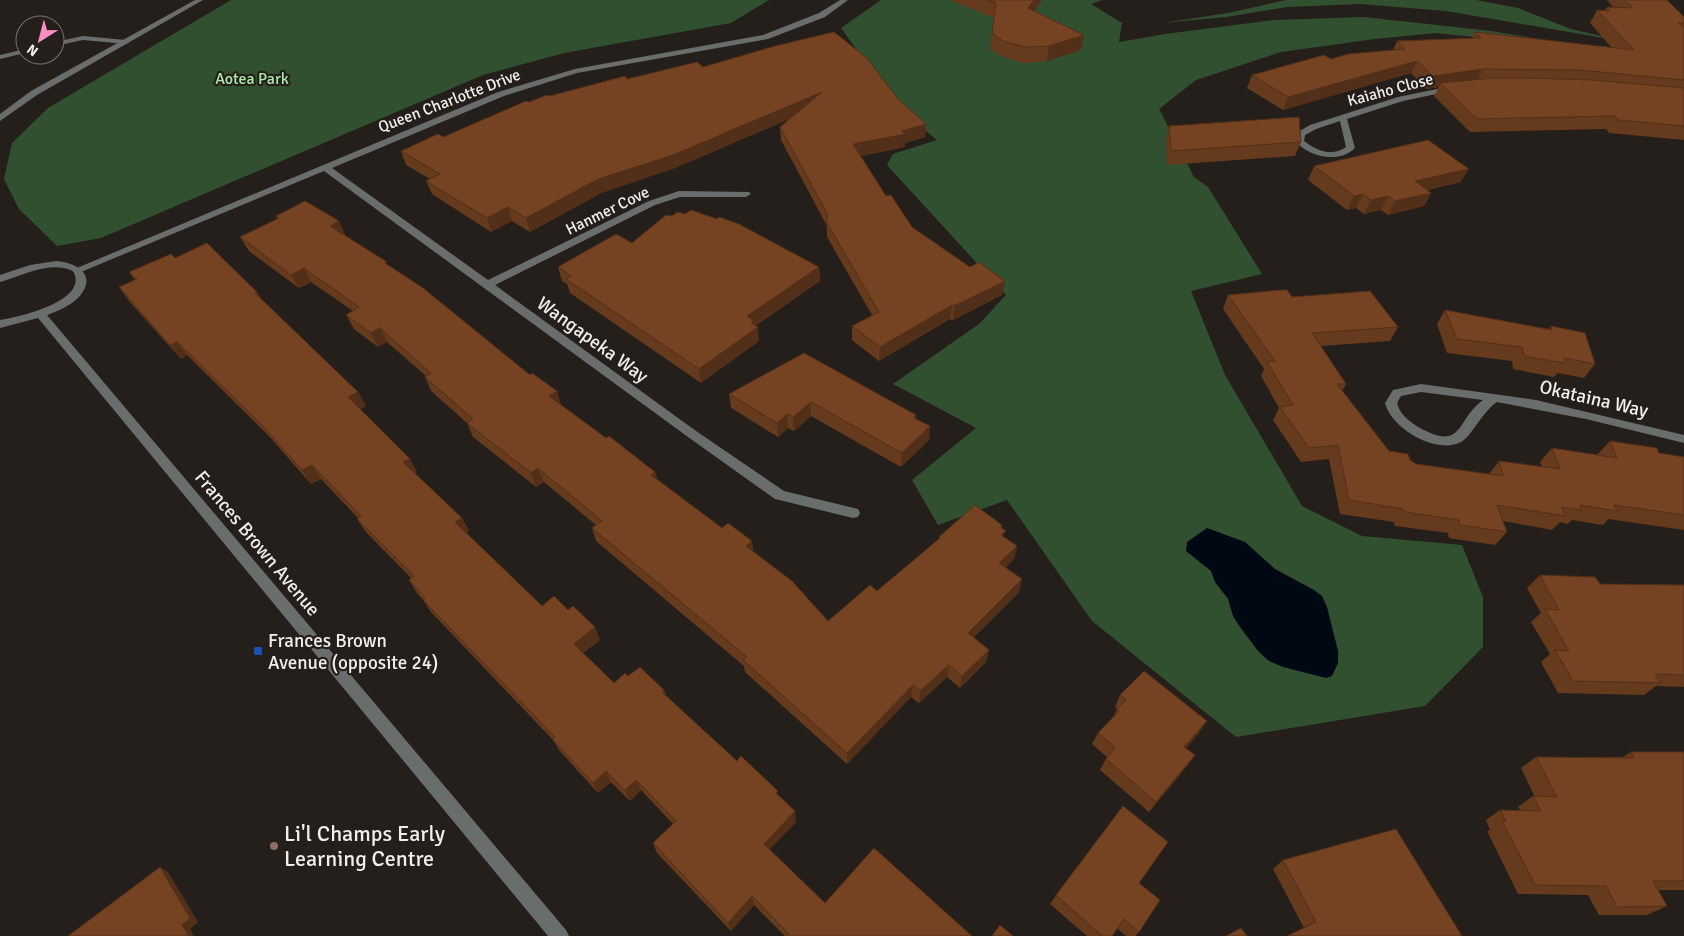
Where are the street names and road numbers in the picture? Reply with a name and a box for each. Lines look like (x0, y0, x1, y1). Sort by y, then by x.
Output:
street label: Queen Charlotte Drive (375, 65, 523, 137)
street label: Kaiaho Close (1345, 69, 1435, 111)
street label: Hanmer Cove (562, 182, 653, 240)
street label: Wangapeka Way (532, 291, 653, 388)
street label: Okataina Way (1537, 375, 1651, 423)
street label: Frances Brown Avenue (189, 466, 325, 621)

